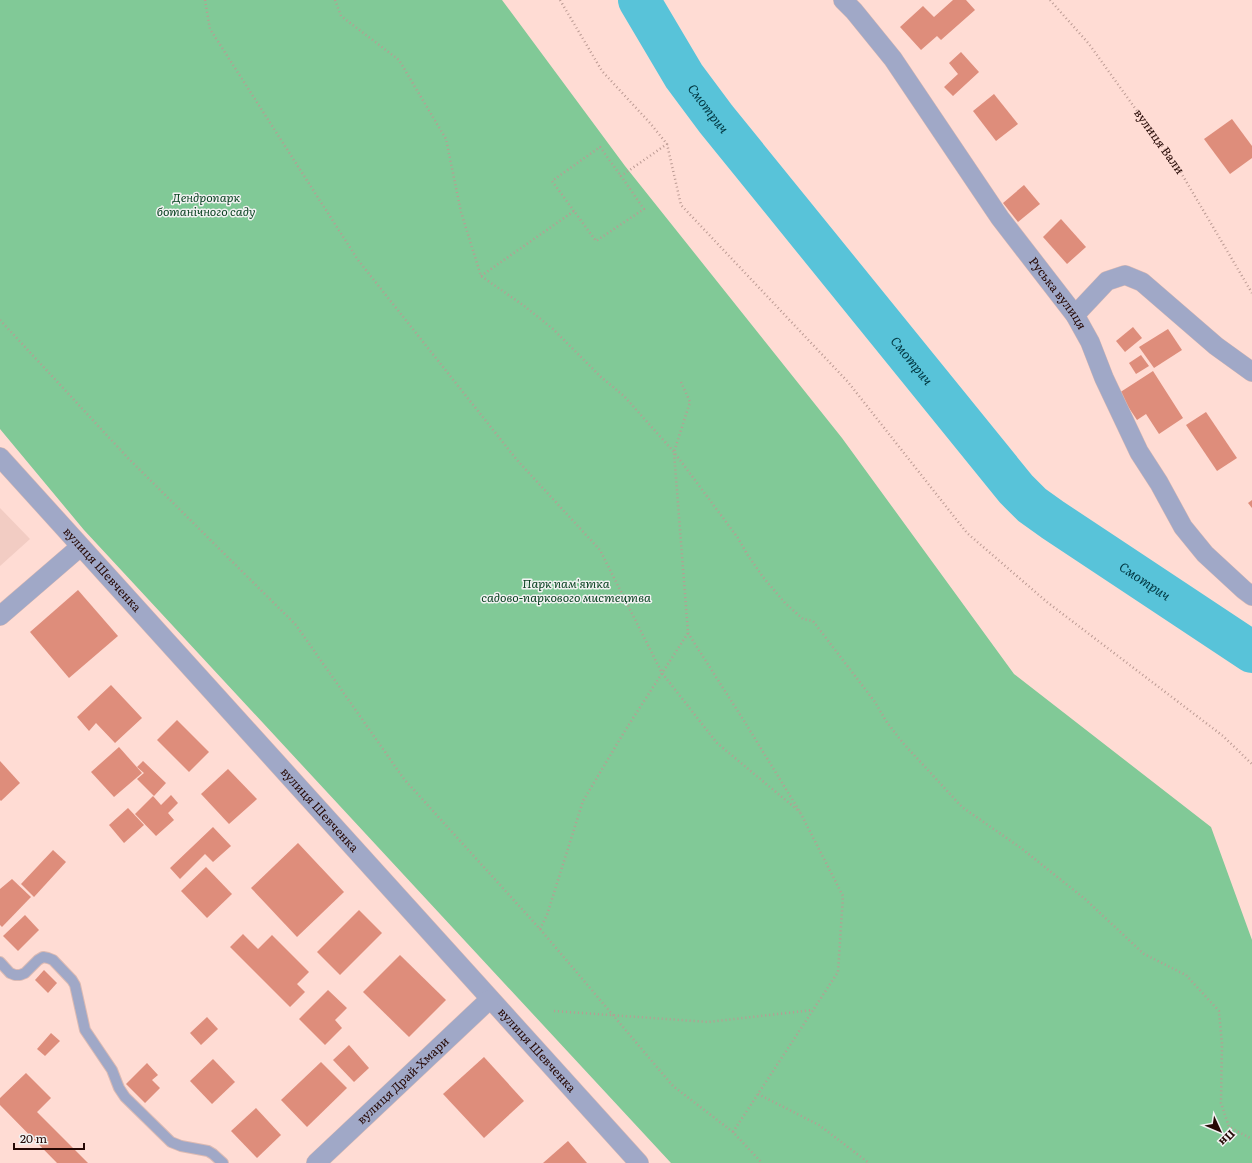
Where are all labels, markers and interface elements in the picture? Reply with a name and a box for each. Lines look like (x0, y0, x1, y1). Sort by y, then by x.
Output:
water label: Смотрич (684, 79, 734, 137)
street label: вулиця Вали (1130, 105, 1189, 178)
park label: Дендропарк ботанічного саду (157, 188, 255, 220)
street label: Руська вулиця (1025, 253, 1091, 333)
water label: Смотрич (887, 332, 938, 389)
street label: вулиця Шевченка (59, 523, 146, 616)
water label: Смотрич (1116, 557, 1175, 604)
park label: Парк пам'ятка садово-паркового мистецтва (481, 574, 651, 606)
street label: вулиця Шевченка (277, 763, 364, 856)
street label: вулиця Шевченка (494, 1003, 581, 1096)
street label: вулиця Драй-Хмари (352, 1032, 453, 1128)
north arrow (1200, 1111, 1240, 1151)
scale bar (14, 1125, 84, 1151)
text: Пн (1216, 1127, 1240, 1151)
text: 20 m (20, 1129, 47, 1147)

